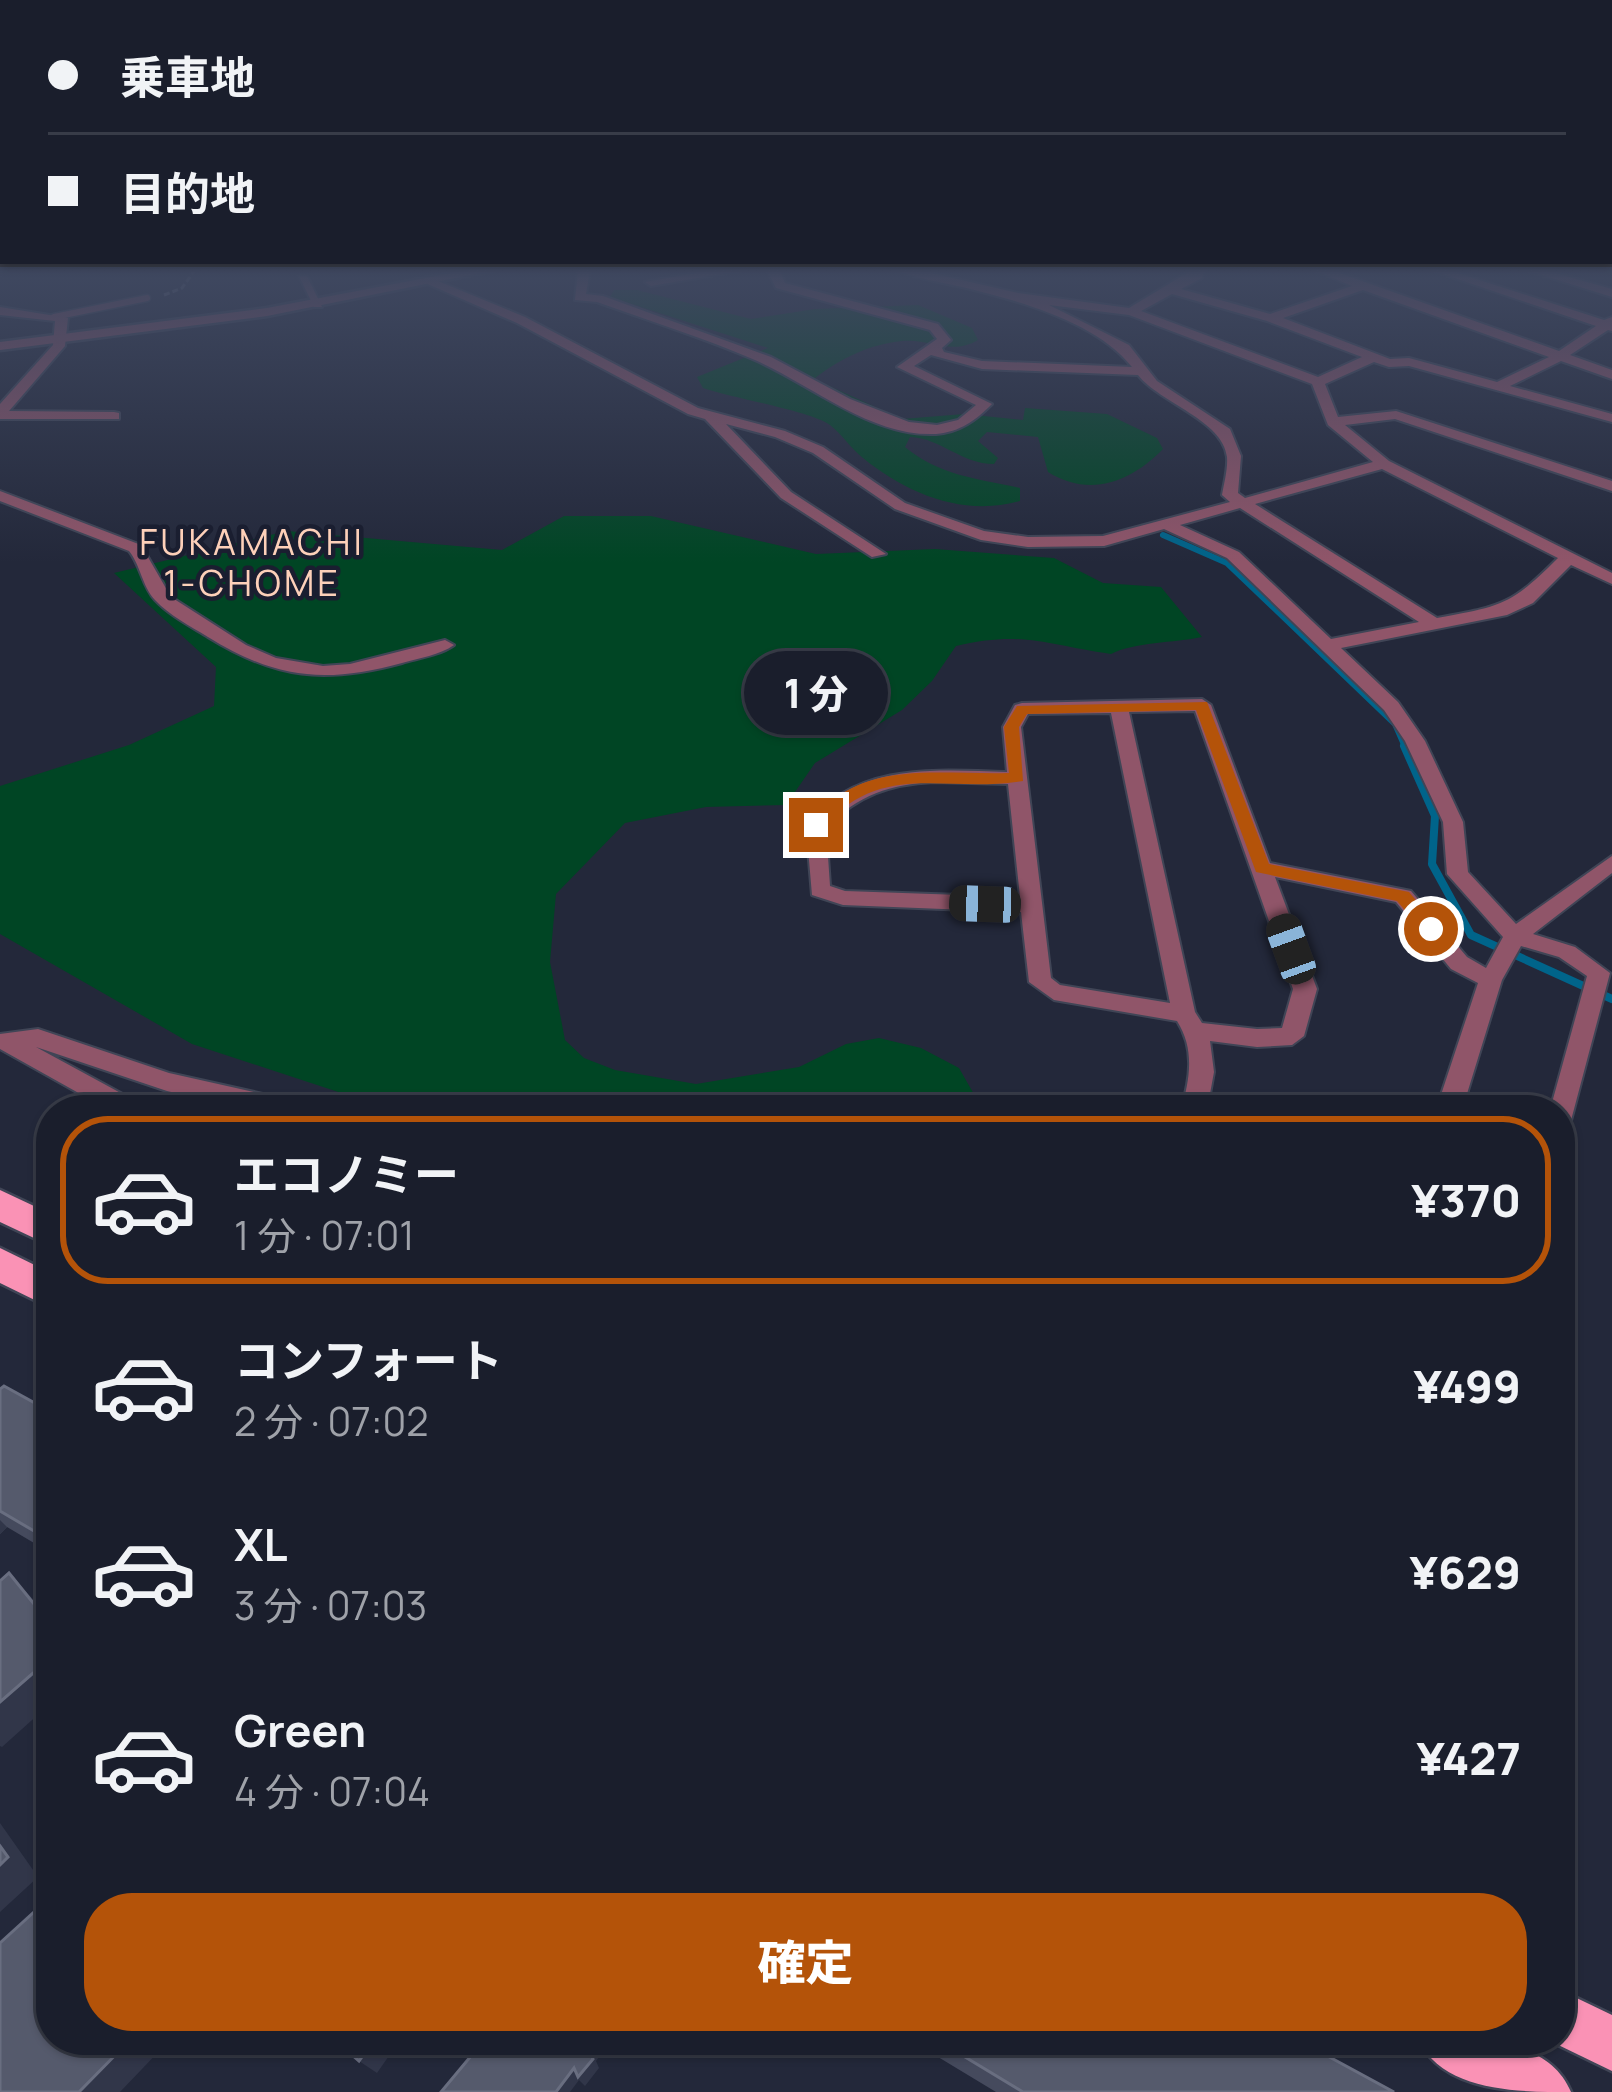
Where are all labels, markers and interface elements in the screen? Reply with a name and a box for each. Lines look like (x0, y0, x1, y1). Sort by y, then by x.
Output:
text: 乗車地 (120, 46, 255, 108)
text: 目的地 (120, 162, 255, 224)
district label: FUKAMACHI 1-CHOME (139, 517, 365, 607)
callout: 1 分 (744, 651, 888, 735)
text: 1 分 (784, 666, 848, 720)
route end (789, 798, 843, 852)
car (948, 885, 1022, 923)
route start (1404, 902, 1458, 956)
car (1262, 909, 1320, 989)
text: エコノミー (234, 1143, 459, 1205)
icon: car (90, 1146, 198, 1254)
text: ¥370 (1411, 1169, 1521, 1231)
text: 1 分 · 07:01 (234, 1208, 414, 1262)
text: コンフォート (234, 1329, 503, 1391)
icon: car (90, 1332, 198, 1440)
text: ¥499 (1413, 1355, 1521, 1417)
text: 2 分 · 07:02 (234, 1394, 429, 1448)
text: XL (234, 1513, 288, 1575)
icon: car (90, 1518, 198, 1626)
text: ¥629 (1409, 1541, 1521, 1603)
text: 3 分 · 07:03 (234, 1578, 427, 1632)
text: Green (234, 1699, 366, 1761)
icon: car (90, 1704, 198, 1812)
text: ¥427 (1416, 1727, 1521, 1789)
text: 4 分 · 07:04 (234, 1764, 430, 1818)
button: 確定 (84, 1893, 1527, 2031)

